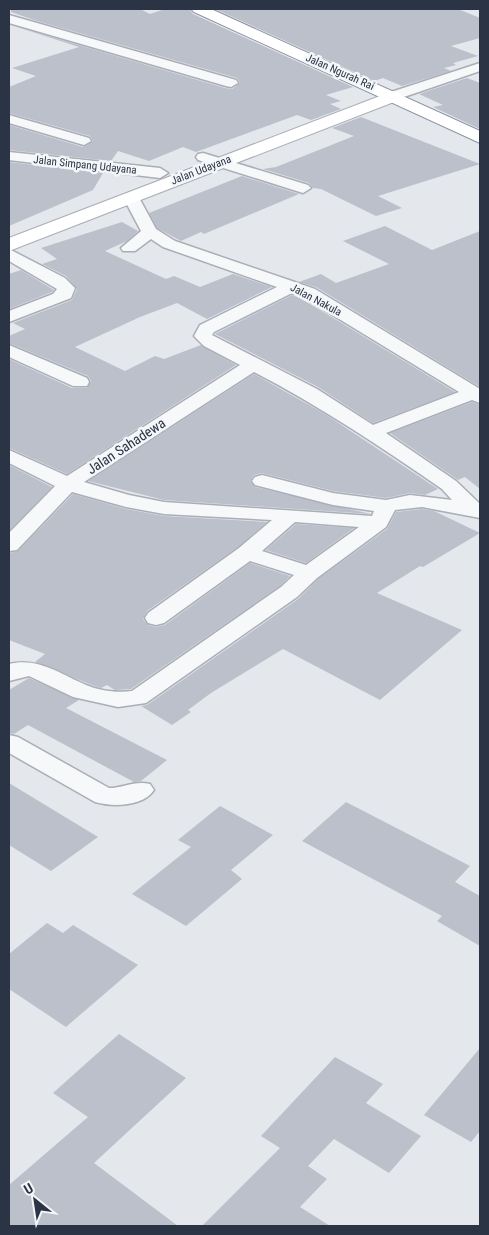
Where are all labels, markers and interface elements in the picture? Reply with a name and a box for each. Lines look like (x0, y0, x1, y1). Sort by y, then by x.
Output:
street label: Jalan Ngurah Rai (304, 51, 376, 93)
street label: Jalan Simpang Udayana (33, 153, 137, 177)
street label: Jalan Udayana (169, 153, 233, 187)
street label: Jalan Nakula (288, 281, 344, 319)
street label: Jalan Sahadewa (84, 415, 168, 477)
north arrow (10, 1175, 60, 1225)
text: U (21, 1180, 36, 1198)

